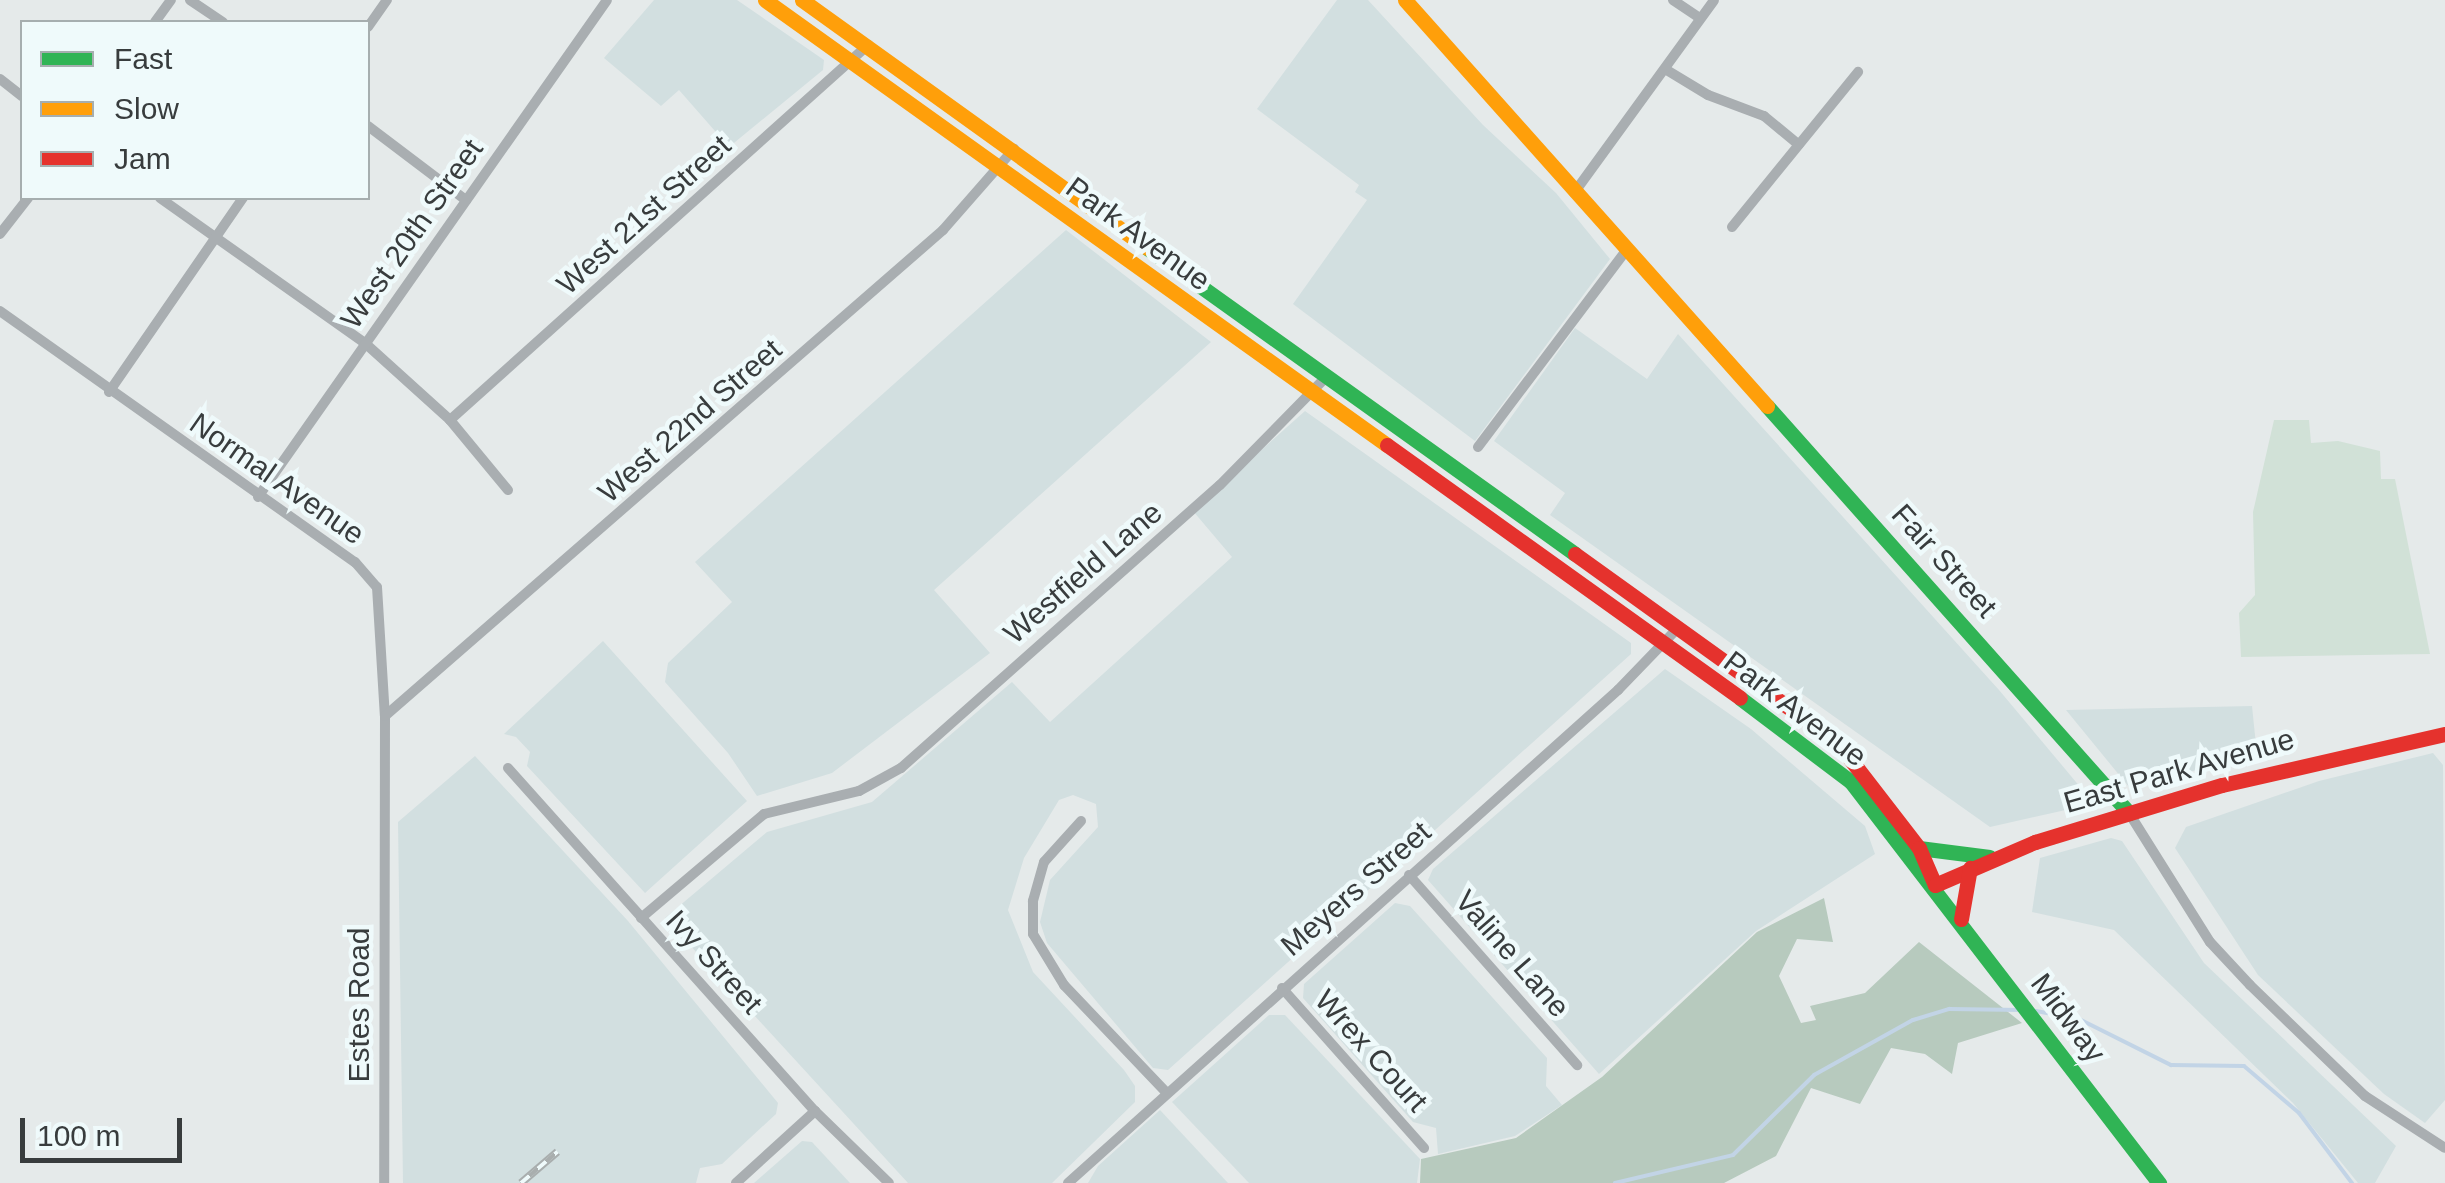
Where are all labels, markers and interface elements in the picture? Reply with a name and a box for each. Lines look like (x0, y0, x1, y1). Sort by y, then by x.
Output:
legend (20, 20, 370, 200)
text: Fast (114, 42, 172, 75)
text: Slow (114, 92, 179, 125)
street label: West 21st Street (550, 128, 738, 302)
street label: West 20th Street (333, 132, 491, 336)
text: Jam (114, 142, 171, 175)
street label: Park Avenue (1058, 169, 1218, 299)
street label: West 22nd Street (591, 332, 789, 510)
street label: Normal Avenue (182, 405, 372, 553)
street label: Westfield Lane (997, 494, 1169, 652)
street label: Fair Street (1884, 497, 2004, 625)
street label: Park Avenue (1716, 643, 1874, 775)
street label: East Park Avenue (2059, 721, 2299, 821)
street label: Meyers Street (1274, 814, 1438, 964)
street label: Valine Lane (1447, 883, 1577, 1025)
street label: Ivy Street (658, 903, 770, 1021)
street label: Estes Road (341, 927, 377, 1083)
street label: Midway (2023, 967, 2113, 1069)
street label: Wrex Court (1307, 983, 1435, 1119)
scale bar (25, 1098, 188, 1160)
text: 100 m (37, 1119, 120, 1152)

